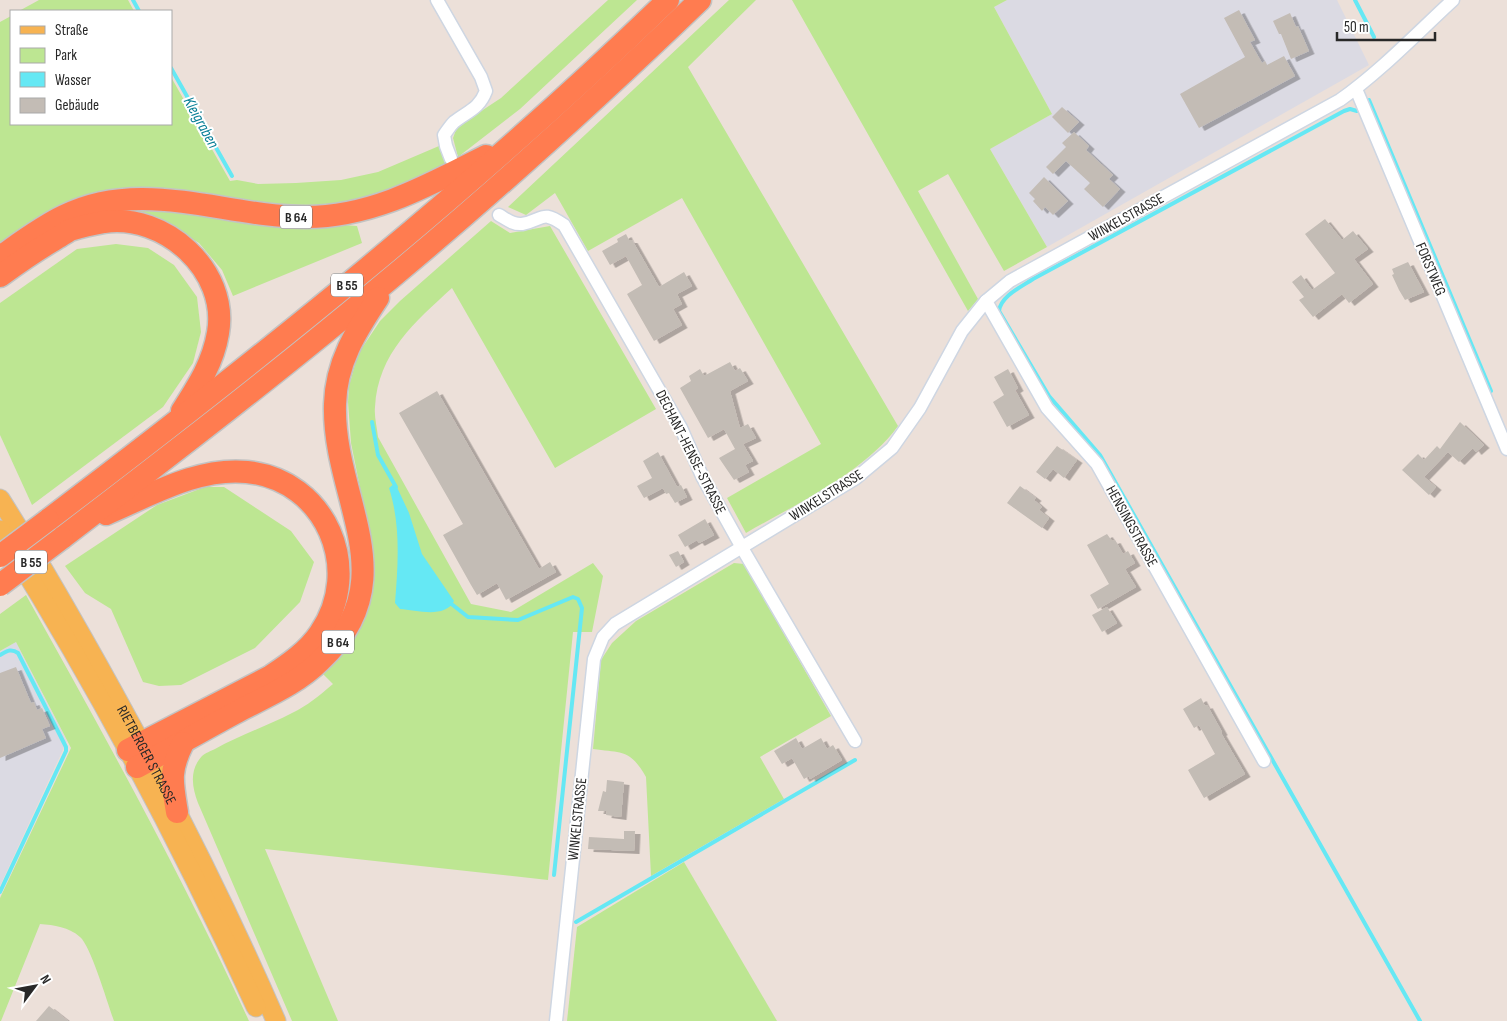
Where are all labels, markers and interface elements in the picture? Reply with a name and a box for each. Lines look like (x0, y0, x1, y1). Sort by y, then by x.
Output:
legend (10, 10, 172, 125)
scale bar (1337, 10, 1434, 42)
text: 50 m (1344, 18, 1369, 37)
text: Straße (55, 21, 88, 40)
text: Park (55, 46, 77, 65)
text: Wasser (55, 71, 92, 90)
water label: Kleigraben (179, 94, 223, 152)
text: Gebäude (55, 96, 99, 115)
street label: WINKELSTRASSE (1085, 189, 1167, 246)
road number: B 64 (280, 206, 312, 228)
street label: FORSTWEG (1411, 240, 1450, 299)
road number: B 55 (331, 274, 363, 296)
street label: DECHANT-HENSE-STRASSE (651, 387, 730, 518)
street label: WINKELSTRASSE (786, 465, 867, 526)
street label: HENSINGSTRASSE (1101, 482, 1162, 570)
road number: B 55 (15, 550, 47, 574)
road number: B 64 (322, 630, 354, 654)
street label: RIETBERGER STRASSE (112, 702, 180, 808)
street label: WINKELSTRASSE (564, 777, 591, 861)
north arrow (10, 961, 60, 1011)
text: N (36, 972, 55, 987)

